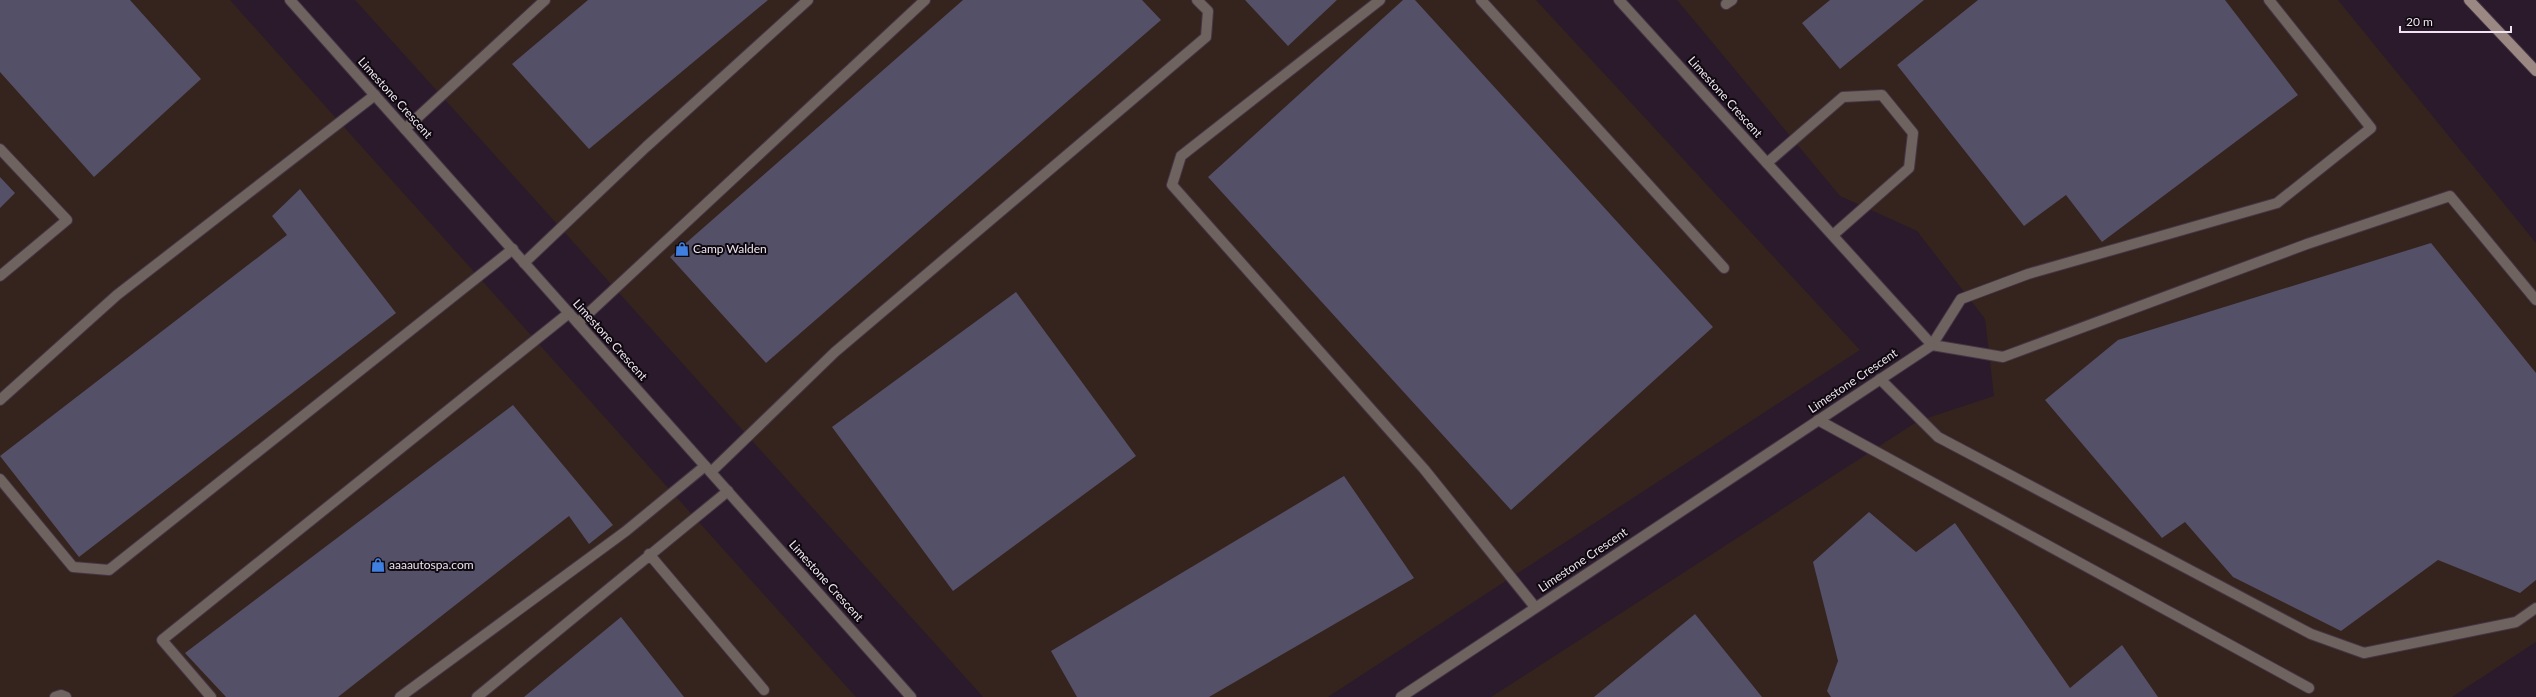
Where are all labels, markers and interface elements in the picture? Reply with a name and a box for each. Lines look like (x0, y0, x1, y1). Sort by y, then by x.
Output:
scale bar (2400, 8, 2511, 34)
text: 20 m (2406, 14, 2433, 29)
street label: Limestone Crescent (1685, 53, 1766, 141)
street label: Limestone Crescent (355, 54, 436, 142)
shop icon: Camp Walden (674, 241, 690, 257)
place label: Camp Walden (693, 241, 767, 256)
street label: Limestone Crescent (570, 296, 651, 384)
street label: Limestone Crescent (1805, 345, 1901, 416)
street label: Limestone Crescent (1535, 524, 1631, 595)
street label: Limestone Crescent (786, 537, 867, 625)
shop icon: aaaautospa.com (370, 557, 386, 573)
place label: aaaautospa.com (389, 557, 474, 572)

